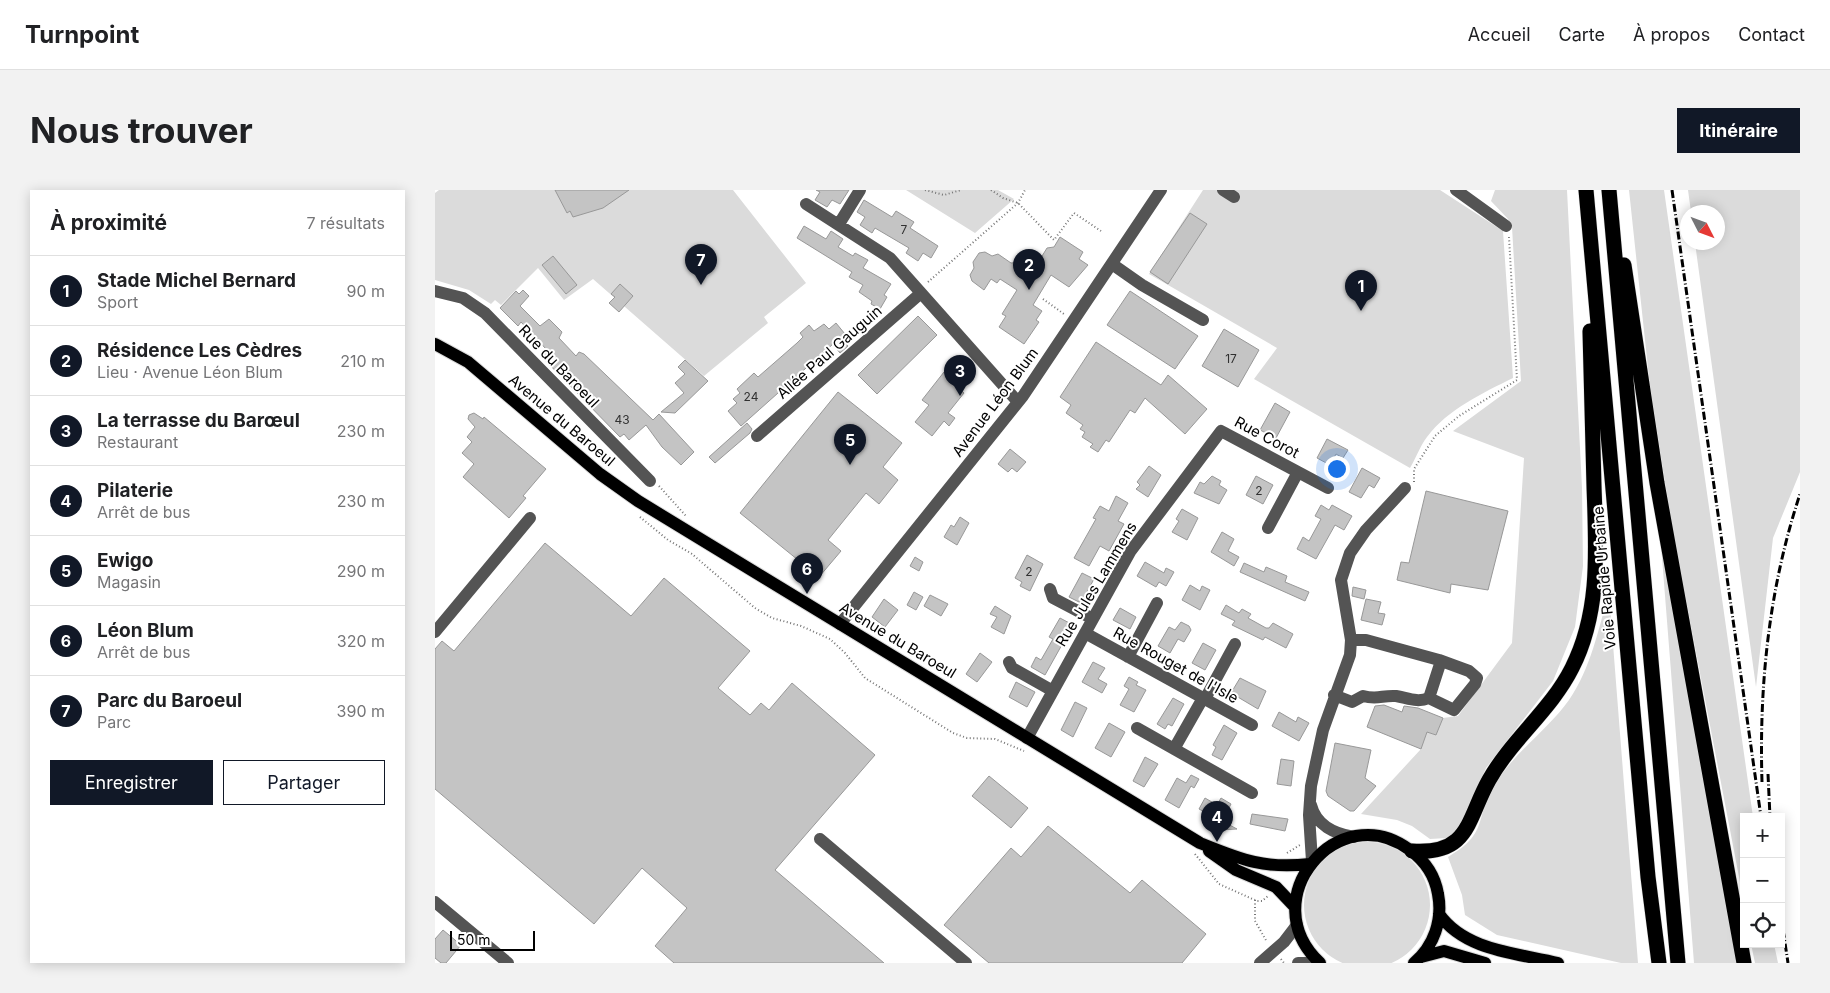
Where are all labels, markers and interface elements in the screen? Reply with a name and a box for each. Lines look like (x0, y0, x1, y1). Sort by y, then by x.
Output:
text: Turnpoint (25, 20, 139, 49)
text: Accueil (1468, 24, 1531, 45)
text: Carte (1559, 24, 1605, 45)
text: À propos (1633, 24, 1710, 45)
text: Contact (1738, 24, 1805, 45)
button: Itinéraire (1677, 108, 1800, 153)
text: Nous trouver (30, 109, 253, 151)
north arrow (1680, 205, 1725, 250)
text: À proximité (50, 210, 167, 235)
text: 7 résultats (307, 213, 385, 233)
house number: 7 (901, 222, 908, 237)
pin: 7 (685, 244, 717, 285)
pin: 2 (1013, 249, 1045, 290)
text: Stade Michel Bernard (97, 269, 296, 292)
pin: 1 (1345, 270, 1377, 311)
text: 1 (63, 281, 69, 301)
text: 90 m (346, 281, 385, 301)
text: Sport (97, 292, 138, 312)
street label: Allée Paul Gauguin (773, 301, 885, 403)
street label: Rue du Baroeul (515, 321, 603, 411)
text: Résidence Les Cèdres (97, 339, 302, 362)
street label: Avenue Léon Blum (948, 344, 1042, 460)
text: 2 (61, 351, 71, 371)
text: 210 m (340, 351, 385, 371)
house number: 17 (1225, 351, 1237, 366)
pin: 3 (944, 355, 976, 396)
text: Lieu · Avenue Léon Blum (97, 362, 283, 382)
street label: Avenue du Baroeul (505, 370, 619, 470)
house number: 24 (744, 389, 759, 404)
text: La terrasse du Barœul (97, 409, 300, 432)
house number: 43 (614, 412, 630, 427)
street label: Rue Corot (1231, 412, 1303, 462)
text: 3 (61, 421, 71, 441)
text: 230 m (337, 421, 385, 441)
pin: 5 (834, 424, 866, 465)
text: Restaurant (97, 432, 178, 452)
your location (1324, 456, 1350, 482)
text: Pilaterie (97, 479, 173, 502)
house number: 2 (1255, 483, 1263, 498)
text: 4 (61, 491, 71, 511)
text: 230 m (337, 491, 385, 511)
text: Arrêt de bus (97, 502, 190, 522)
street label: Voie Rapide Urbaine (1588, 505, 1620, 651)
street label: Rue Jules Lammens (1051, 518, 1141, 650)
text: Ewigo (97, 549, 154, 572)
pin: 6 (791, 553, 823, 594)
text: 5 (61, 561, 71, 581)
text: 290 m (337, 561, 385, 581)
house number: 2 (1025, 564, 1033, 579)
text: Magasin (97, 572, 161, 592)
street label: Avenue du Baroeul (836, 598, 960, 682)
text: Léon Blum (97, 619, 194, 642)
street label: Rue Rouget de l'Isle (1110, 623, 1242, 707)
text: 6 (61, 631, 71, 651)
text: 320 m (337, 631, 385, 651)
text: Arrêt de bus (97, 642, 190, 662)
text: Parc du Baroeul (97, 689, 242, 712)
text: 7 (61, 701, 71, 721)
text: 390 m (337, 701, 385, 721)
text: Parc (97, 712, 131, 732)
button: Enregistrer (50, 760, 213, 805)
button: Partager (223, 760, 385, 805)
pin: 4 (1201, 801, 1233, 842)
map controls (1740, 813, 1785, 948)
button: + (1740, 813, 1785, 858)
button: − (1740, 858, 1785, 903)
button: locate (1740, 903, 1785, 948)
scale bar (450, 928, 535, 951)
text: 50 m (457, 931, 491, 948)

